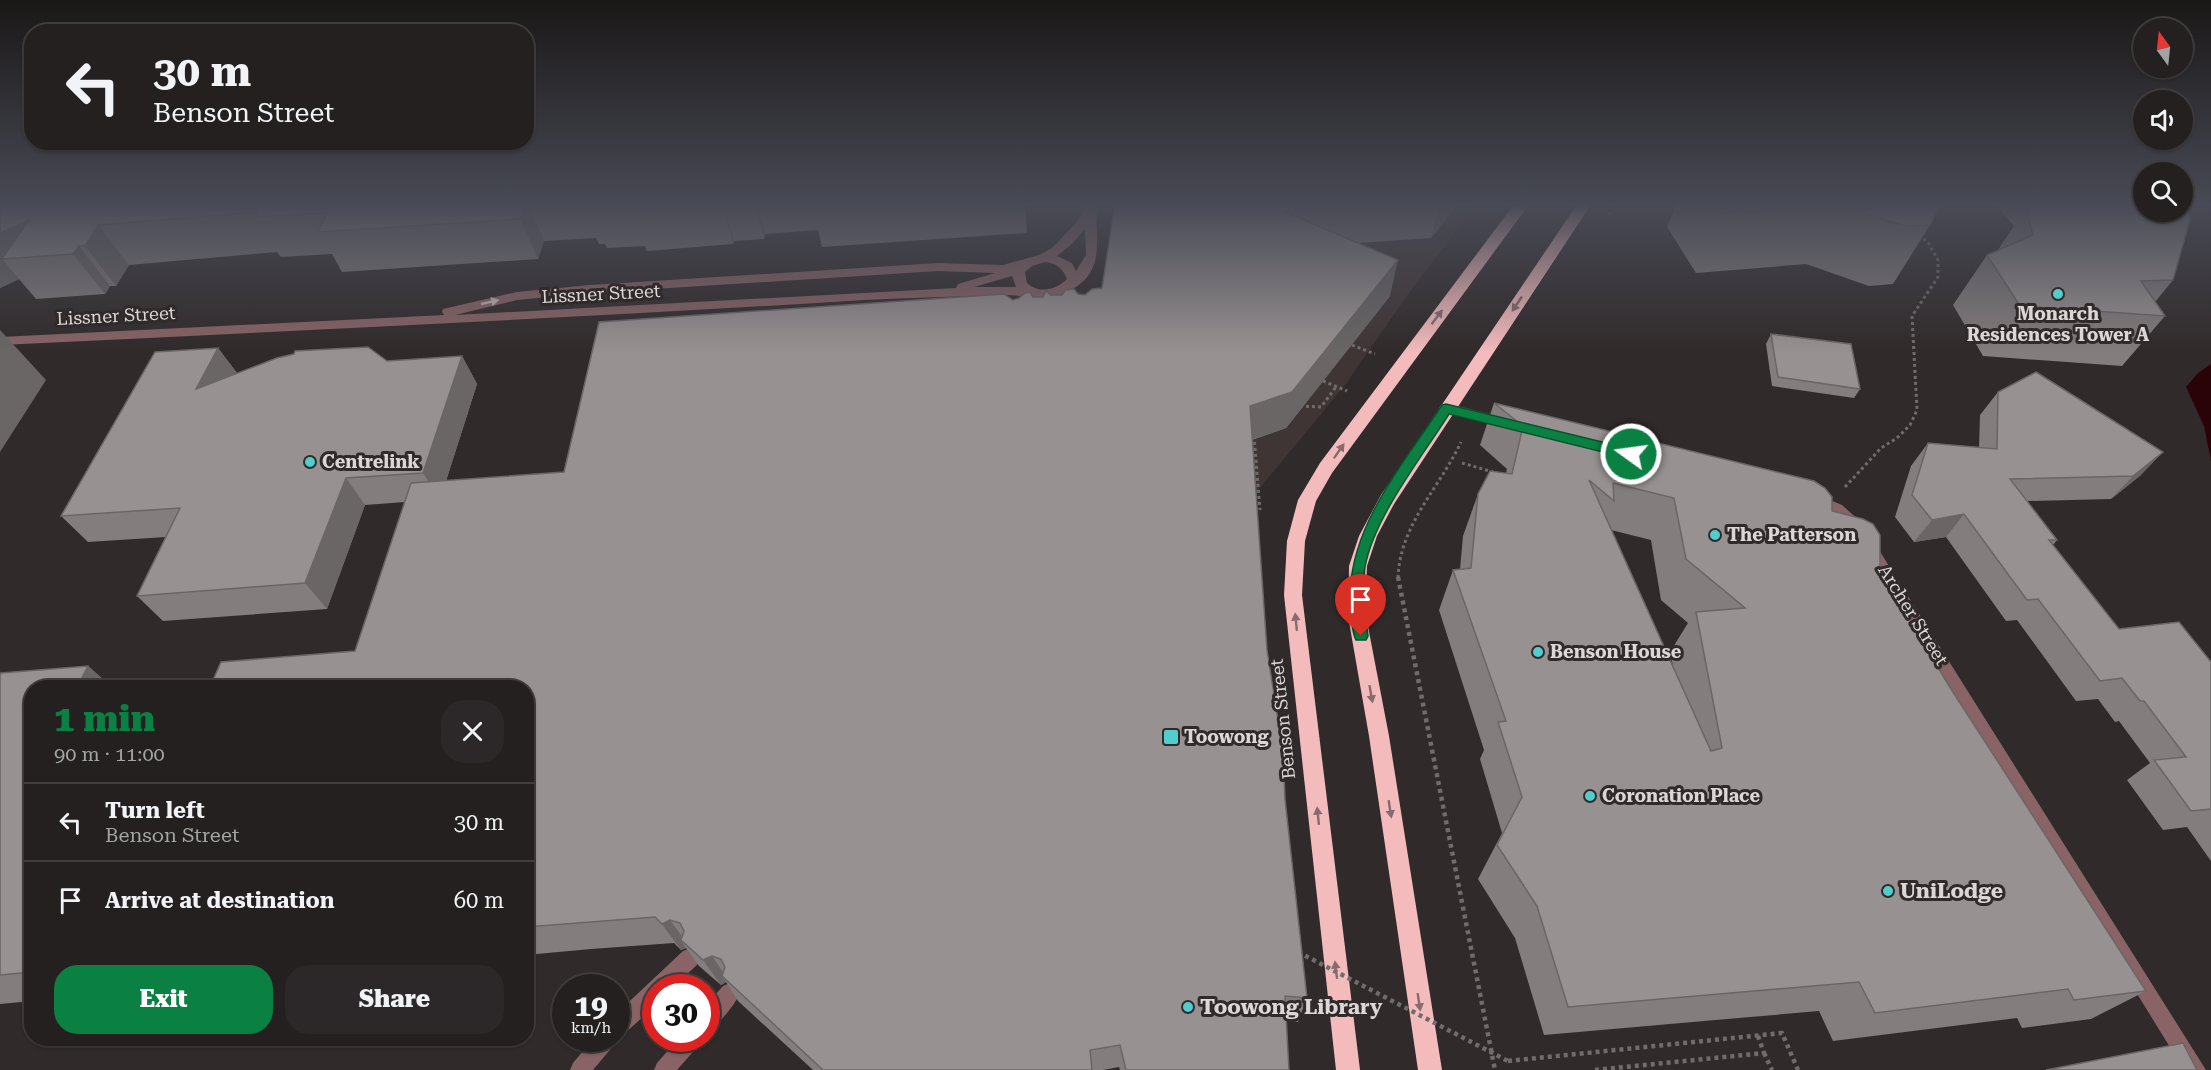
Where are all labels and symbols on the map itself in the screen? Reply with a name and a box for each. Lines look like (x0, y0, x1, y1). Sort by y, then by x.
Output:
north arrow (2133, 18, 2193, 78)
street label: Lissner Street (541, 280, 661, 307)
marker: Monarch Residences Tower A (2051, 287, 2065, 301)
one-way arrow (481, 296, 500, 306)
one-way arrow (1512, 296, 1523, 312)
street label: Lissner Street (56, 302, 176, 329)
place label: Monarch Residences Tower A (1967, 303, 2149, 345)
one-way arrow (1430, 309, 1442, 324)
position arrow (1599, 422, 1663, 486)
one-way arrow (1332, 443, 1344, 458)
place label: Centrelink (322, 451, 420, 472)
marker: Centrelink (303, 455, 317, 469)
place label: The Patterson (1727, 524, 1856, 545)
marker: The Patterson (1708, 528, 1722, 542)
street label: Archer Street (1874, 560, 1953, 669)
pin (1335, 574, 1386, 636)
one-way arrow (1292, 612, 1301, 631)
place label: Benson House (1550, 641, 1682, 662)
marker: Benson House (1531, 645, 1545, 659)
street label: Benson Street (1266, 658, 1299, 780)
one-way arrow (1367, 685, 1376, 704)
place label: Toowong (1184, 726, 1269, 747)
marker: Toowong (1162, 728, 1180, 746)
place label: Coronation Place (1602, 785, 1760, 806)
marker: Coronation Place (1583, 789, 1597, 803)
one-way arrow (1385, 800, 1394, 819)
one-way arrow (1313, 806, 1323, 825)
place label: UniLodge (1900, 879, 2003, 903)
marker: UniLodge (1881, 884, 1895, 898)
one-way arrow (1331, 961, 1340, 980)
speed limit sign: 30 (642, 974, 720, 1052)
one-way arrow (1415, 992, 1424, 1011)
place label: Toowong Library (1200, 995, 1383, 1019)
marker: Toowong Library (1181, 1000, 1195, 1014)

